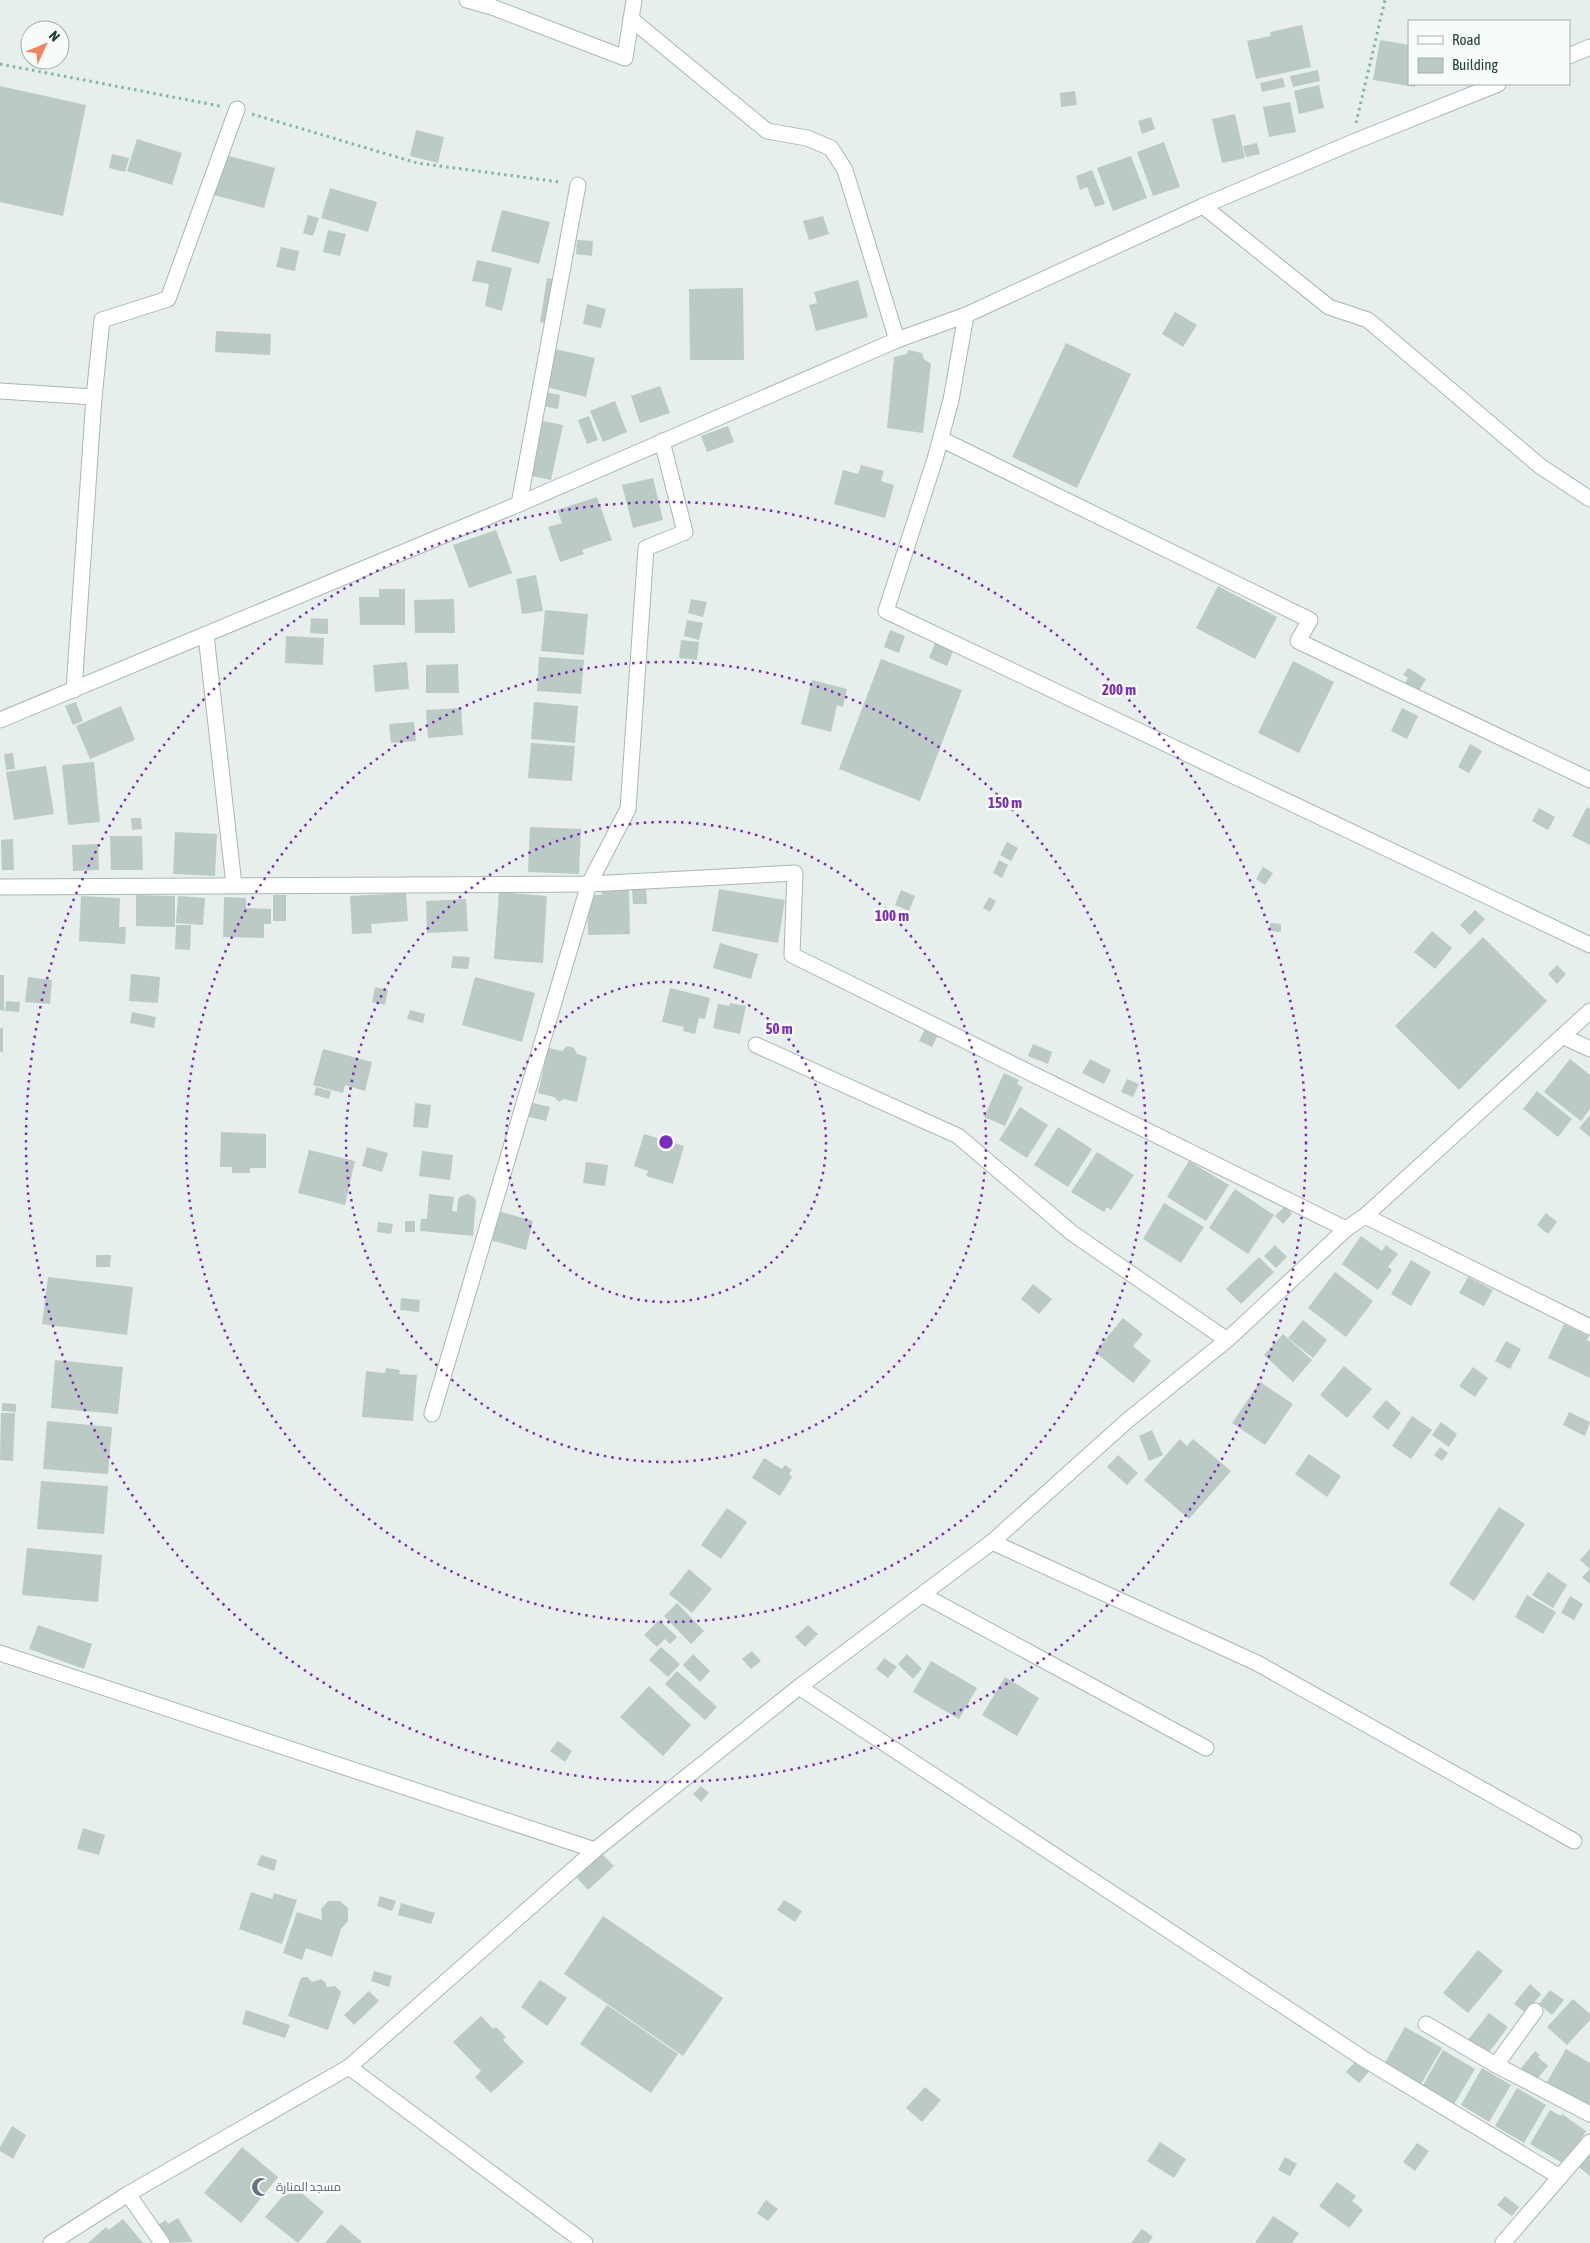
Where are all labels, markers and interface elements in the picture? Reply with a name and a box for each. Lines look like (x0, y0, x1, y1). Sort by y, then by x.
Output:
north arrow (20, 20, 70, 70)
legend (1408, 20, 1570, 85)
text: N (46, 27, 63, 44)
text: Road (1452, 31, 1481, 48)
text: Building (1452, 56, 1498, 73)
text: 200 m (1102, 681, 1136, 698)
text: 150 m (988, 794, 1022, 811)
text: 100 m (875, 907, 909, 924)
text: 50 m (766, 1020, 793, 1037)
centre of rings (657, 1133, 675, 1151)
mosque icon: مسجد المنارة (250, 2176, 272, 2198)
place label: مسجد المنارة (276, 2180, 341, 2194)

